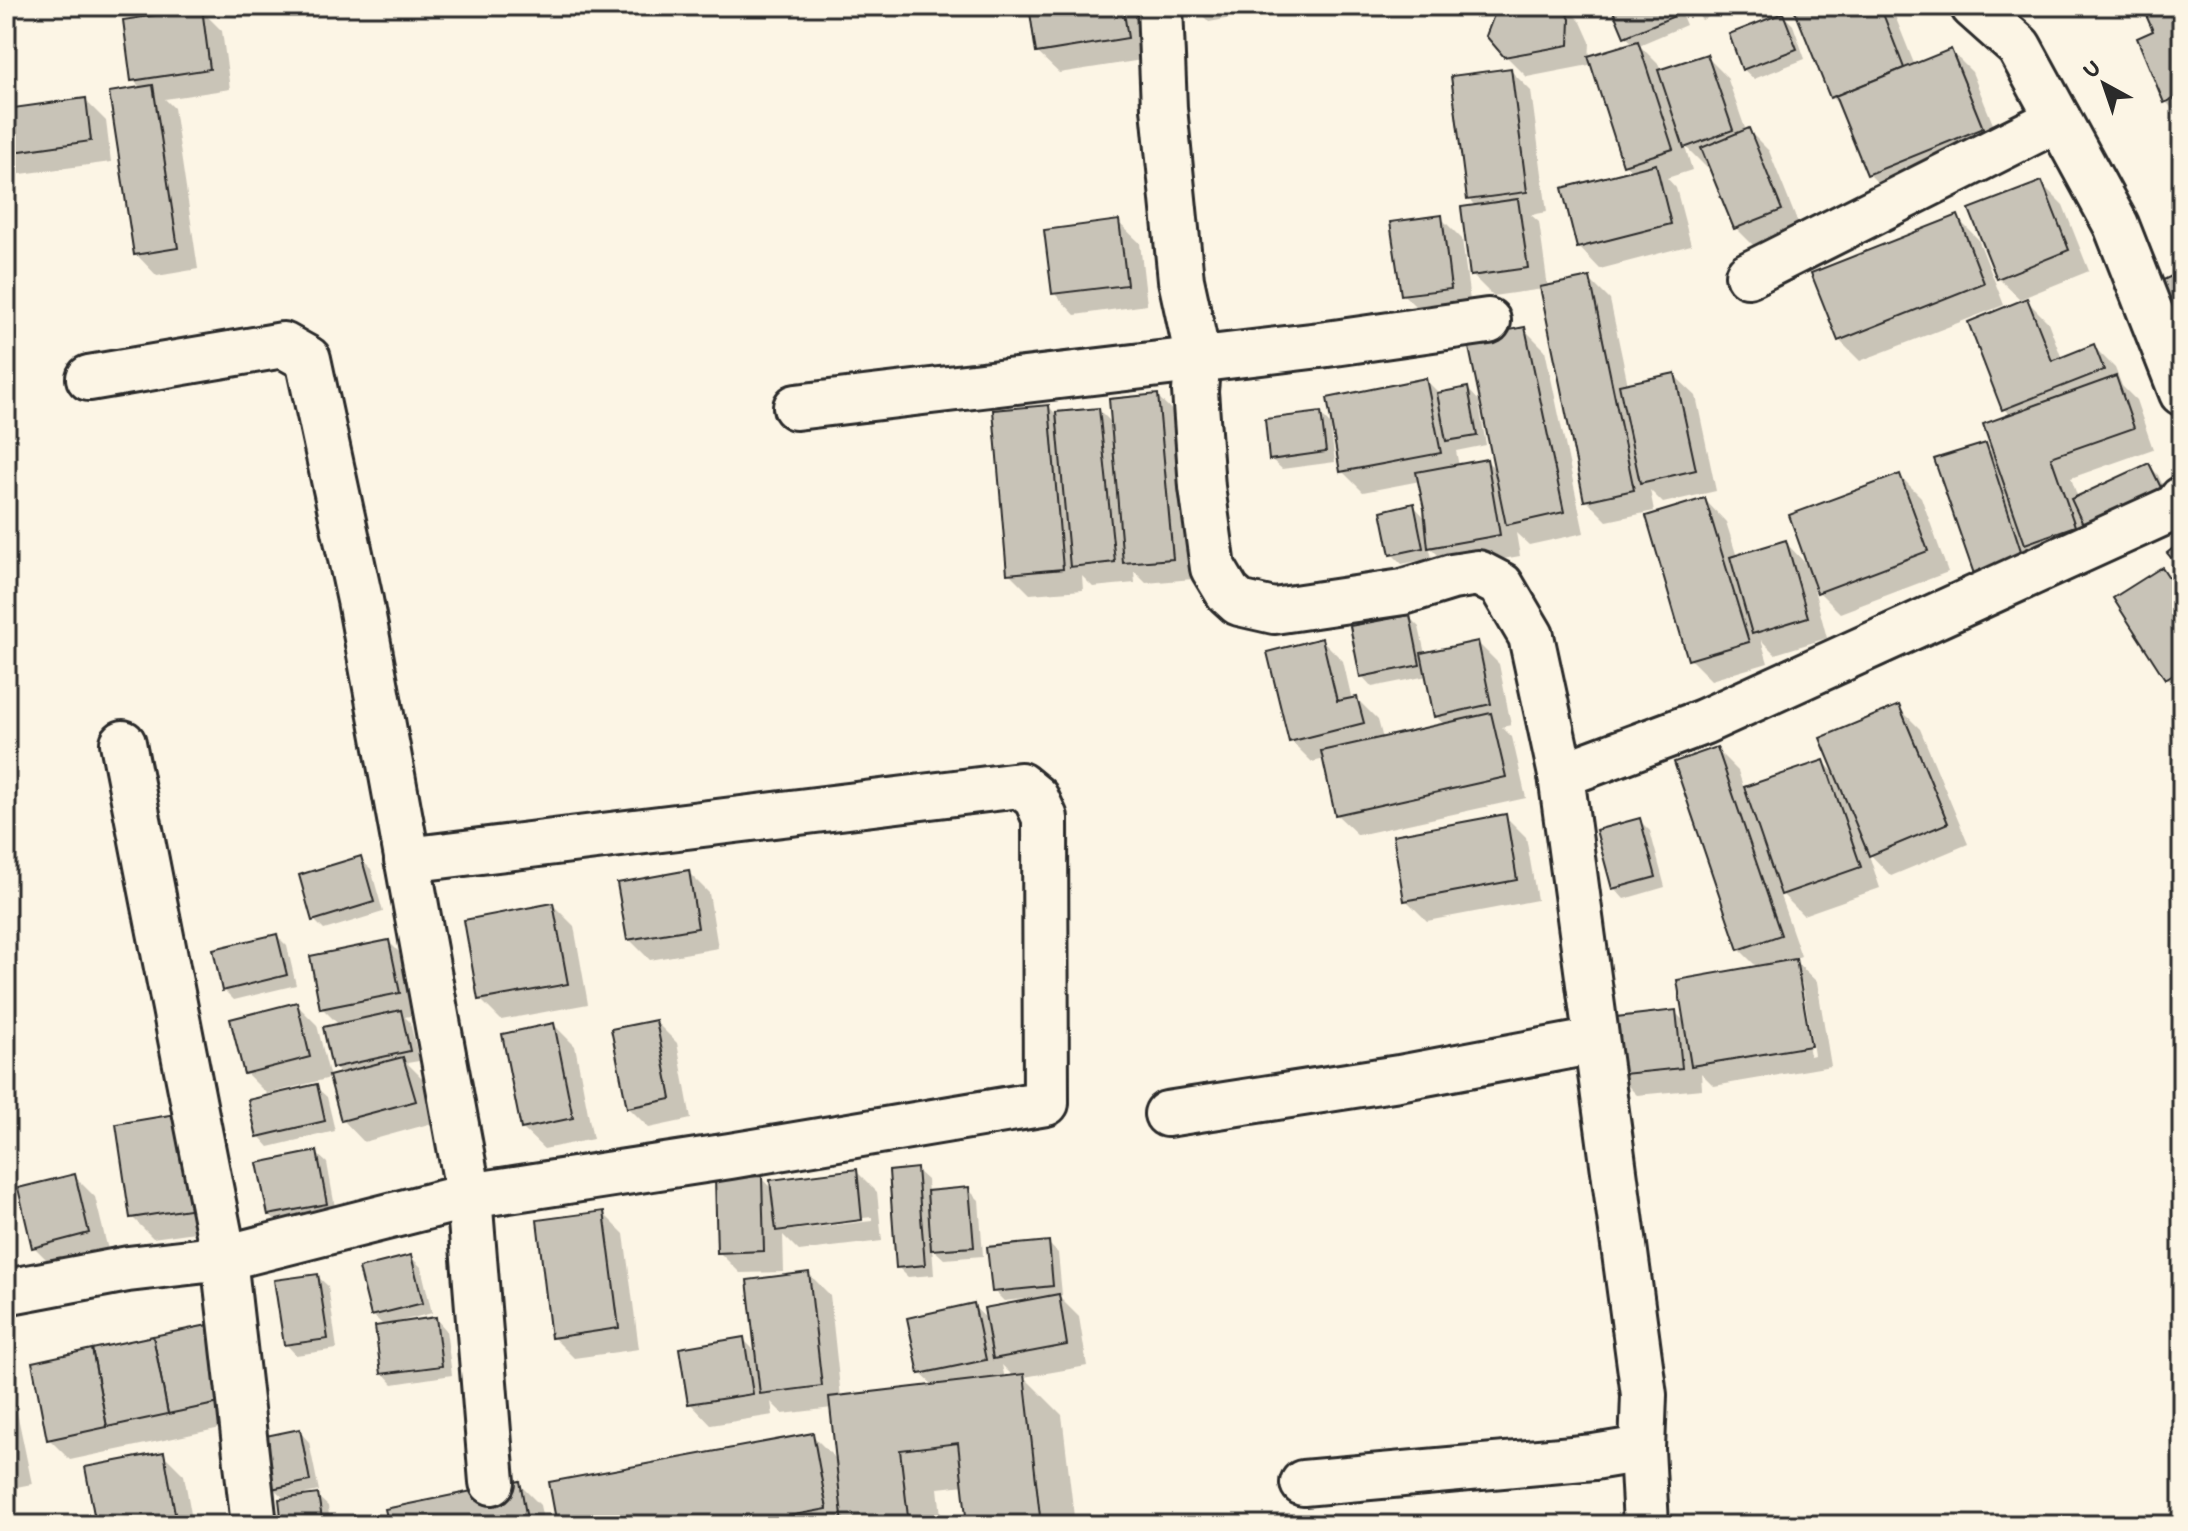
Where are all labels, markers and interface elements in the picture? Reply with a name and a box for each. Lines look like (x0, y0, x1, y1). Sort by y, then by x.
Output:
north arrow (2064, 44, 2144, 124)
text: U (2077, 54, 2106, 84)

